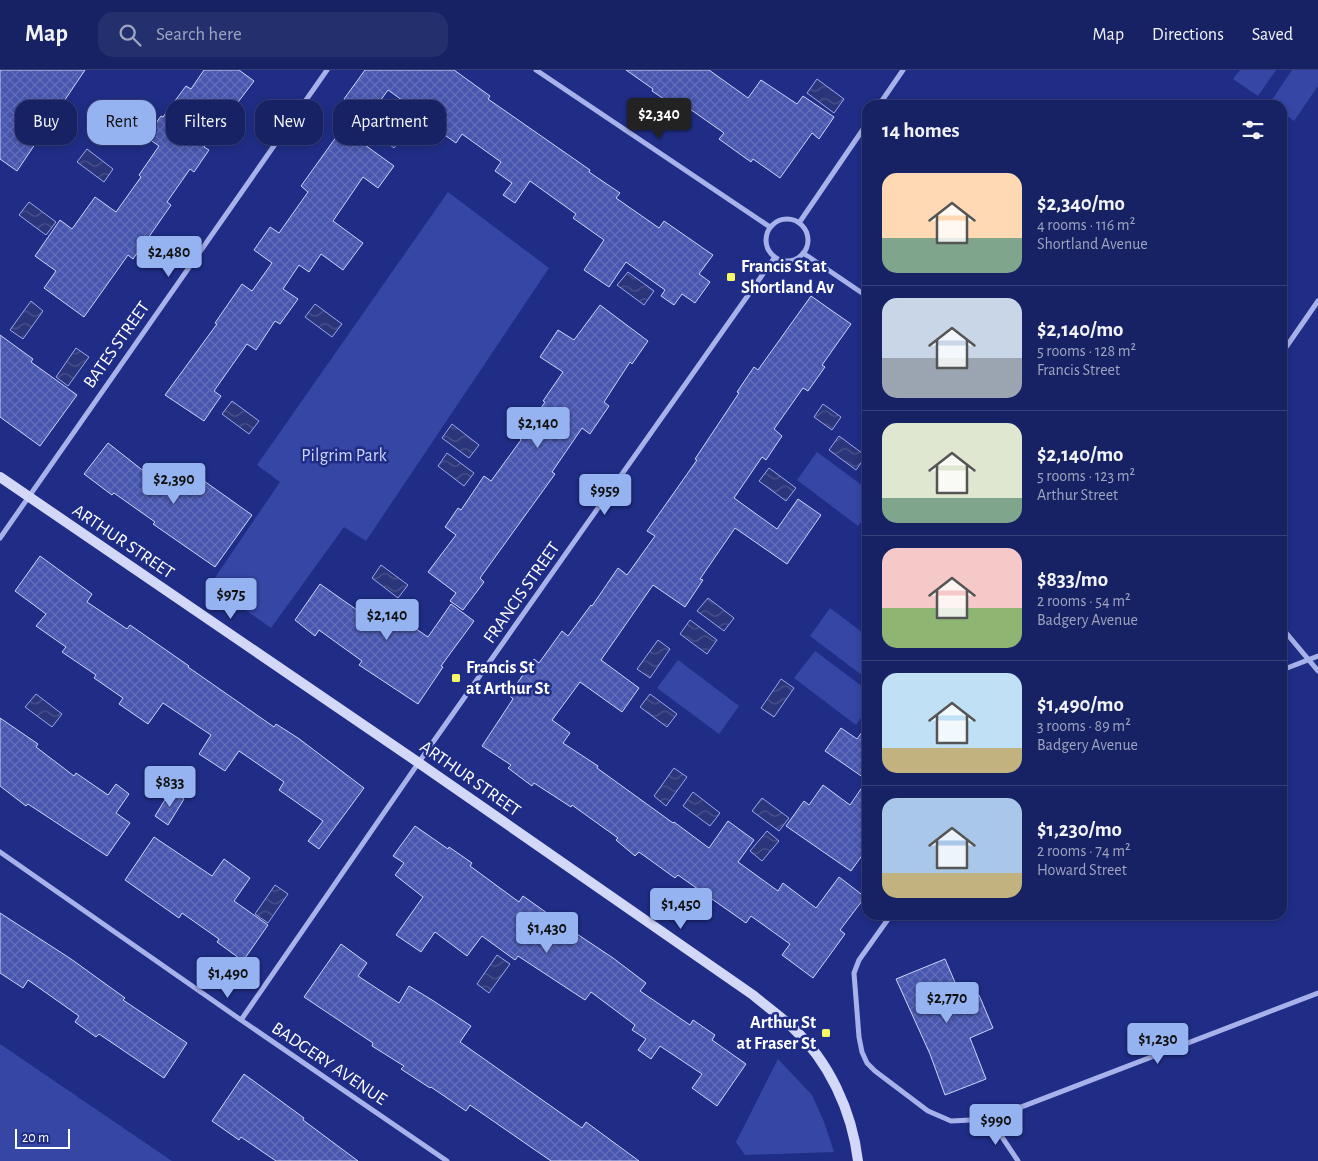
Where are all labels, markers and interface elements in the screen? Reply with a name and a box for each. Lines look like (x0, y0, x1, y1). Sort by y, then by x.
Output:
search box (98, 12, 448, 57)
icon: search (116, 21, 144, 49)
text: Map (25, 22, 68, 46)
text: Search here (156, 25, 242, 44)
text: Map (1093, 26, 1124, 44)
text: Directions (1152, 26, 1224, 44)
text: Saved (1252, 26, 1293, 44)
pin: $2,340 (618, 98, 700, 140)
chip: Buy (15, 100, 77, 145)
chip: Rent (87, 100, 156, 145)
chip: Filters (166, 100, 245, 145)
chip: New (255, 100, 323, 145)
chip: Apartment (333, 100, 446, 145)
text: $2,340 (638, 106, 680, 122)
icon: filters (1239, 116, 1267, 144)
text: 14 homes (882, 120, 960, 141)
icon: home (922, 193, 982, 253)
text: $2,340/mo (1037, 193, 1125, 214)
text: 4 rooms · 116 m² (1037, 217, 1135, 233)
pin: $2,480 (128, 236, 210, 278)
text: Shortland Avenue (1037, 236, 1148, 252)
text: $2,480 (148, 244, 190, 260)
place label: Francis St at Shortland Av (741, 258, 834, 297)
marker: Francis St at Shortland Av (725, 271, 737, 283)
street label: BATES STREET (81, 298, 154, 392)
icon: home (922, 318, 982, 378)
text: $2,140/mo (1037, 319, 1124, 340)
text: 5 rooms · 128 m² (1037, 343, 1136, 359)
text: Francis Street (1037, 362, 1120, 378)
pin: $2,140 (497, 406, 579, 449)
text: $2,140 (518, 415, 558, 431)
icon: home (922, 443, 982, 503)
text: $2,140/mo (1037, 444, 1124, 465)
park label: Pilgrim Park (301, 447, 388, 465)
pin: $2,390 (133, 462, 215, 505)
text: 5 rooms · 123 m² (1037, 468, 1135, 484)
text: $2,390 (153, 471, 195, 487)
pin: $959 (575, 474, 635, 516)
text: $959 (590, 482, 620, 498)
text: Arthur Street (1037, 487, 1118, 503)
street label: ARTHUR STREET (69, 501, 177, 583)
street label: FRANCIS STREET (480, 539, 564, 647)
icon: home (922, 568, 982, 628)
text: $833/mo (1037, 569, 1108, 590)
pin: $975 (201, 578, 261, 620)
text: $975 (217, 586, 245, 602)
text: 2 rooms · 54 m² (1037, 593, 1131, 609)
pin: $2,140 (346, 598, 428, 641)
text: $2,140 (367, 607, 407, 623)
text: Badgery Avenue (1037, 612, 1138, 628)
place label: Francis St at Arthur St (466, 659, 549, 698)
marker: Francis St at Arthur St (450, 672, 462, 684)
icon: home (922, 693, 982, 753)
text: $1,490/mo (1037, 694, 1124, 715)
text: 3 rooms · 89 m² (1037, 718, 1131, 734)
text: Badgery Avenue (1037, 737, 1138, 753)
street label: ARTHUR STREET (416, 738, 524, 820)
pin: $833 (140, 766, 200, 808)
text: $833 (156, 774, 184, 790)
icon: home (922, 818, 982, 878)
text: $1,230/mo (1037, 819, 1122, 840)
text: 2 rooms · 74 m² (1037, 843, 1131, 859)
text: Howard Street (1037, 862, 1127, 878)
pin: $1,450 (640, 888, 722, 930)
text: $1,450 (661, 896, 701, 912)
pin: $1,430 (506, 912, 588, 954)
text: $1,430 (527, 920, 567, 936)
pin: $1,490 (187, 956, 269, 999)
text: $1,490 (208, 965, 248, 981)
pin: $2,770 (906, 982, 988, 1024)
text: $2,770 (927, 990, 967, 1006)
place label: Arthur St at Fraser St (737, 1014, 816, 1053)
street label: BADGERY AVENUE (268, 1019, 390, 1109)
pin: $1,230 (1117, 1022, 1199, 1065)
marker: Arthur St at Fraser St (820, 1027, 832, 1039)
text: $1,230 (1138, 1031, 1178, 1047)
pin: $990 (966, 1104, 1026, 1146)
text: $990 (981, 1112, 1012, 1128)
scale bar (15, 1126, 70, 1149)
text: 20 m (22, 1131, 49, 1145)

